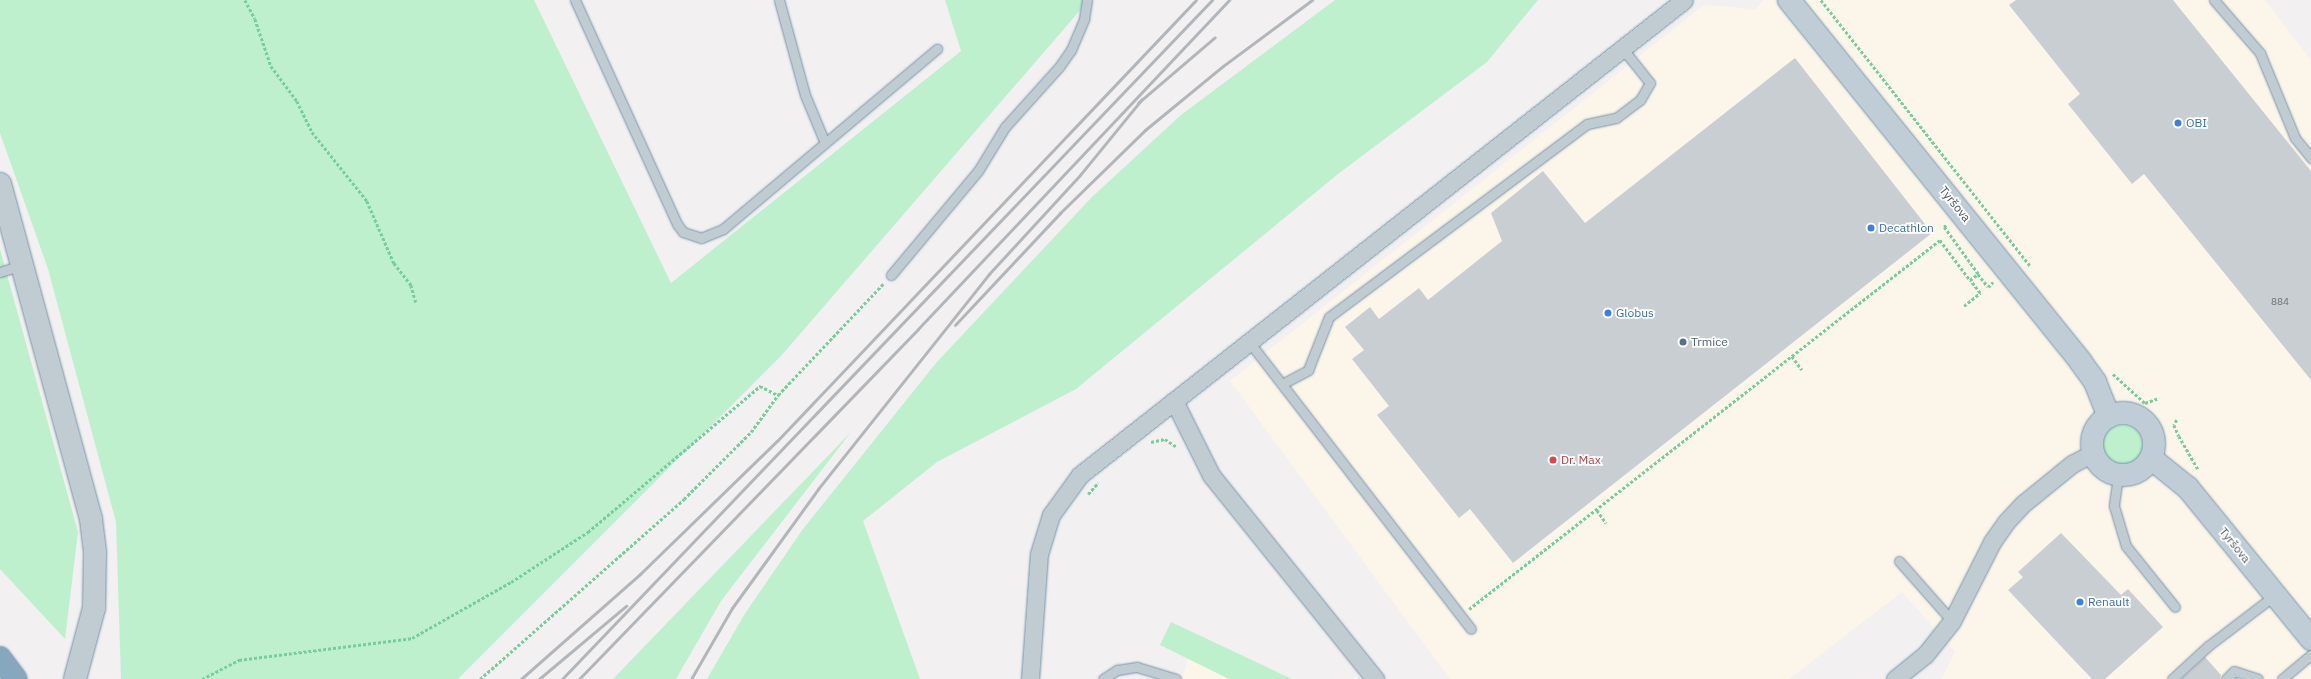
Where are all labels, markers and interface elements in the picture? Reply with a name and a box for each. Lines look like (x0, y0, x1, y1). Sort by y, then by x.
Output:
place label: OBI (2186, 116, 2207, 130)
marker: OBI (2173, 118, 2183, 128)
street label: Tyršova (1936, 183, 1974, 225)
place label: Decathlon (1879, 221, 1934, 235)
marker: Decathlon (1866, 223, 1876, 233)
house number: 884 (2271, 296, 2289, 308)
place label: Globus (1616, 306, 1654, 320)
marker: Globus (1603, 308, 1613, 318)
place label: Trmice (1691, 335, 1728, 349)
marker: Trmice (1678, 337, 1688, 347)
place label: Dr. Max (1561, 453, 1601, 467)
marker: Dr. Max (1548, 455, 1558, 465)
street label: Tyršova (2216, 524, 2254, 566)
place label: Renault (2088, 595, 2130, 609)
marker: Renault (2075, 597, 2085, 607)

